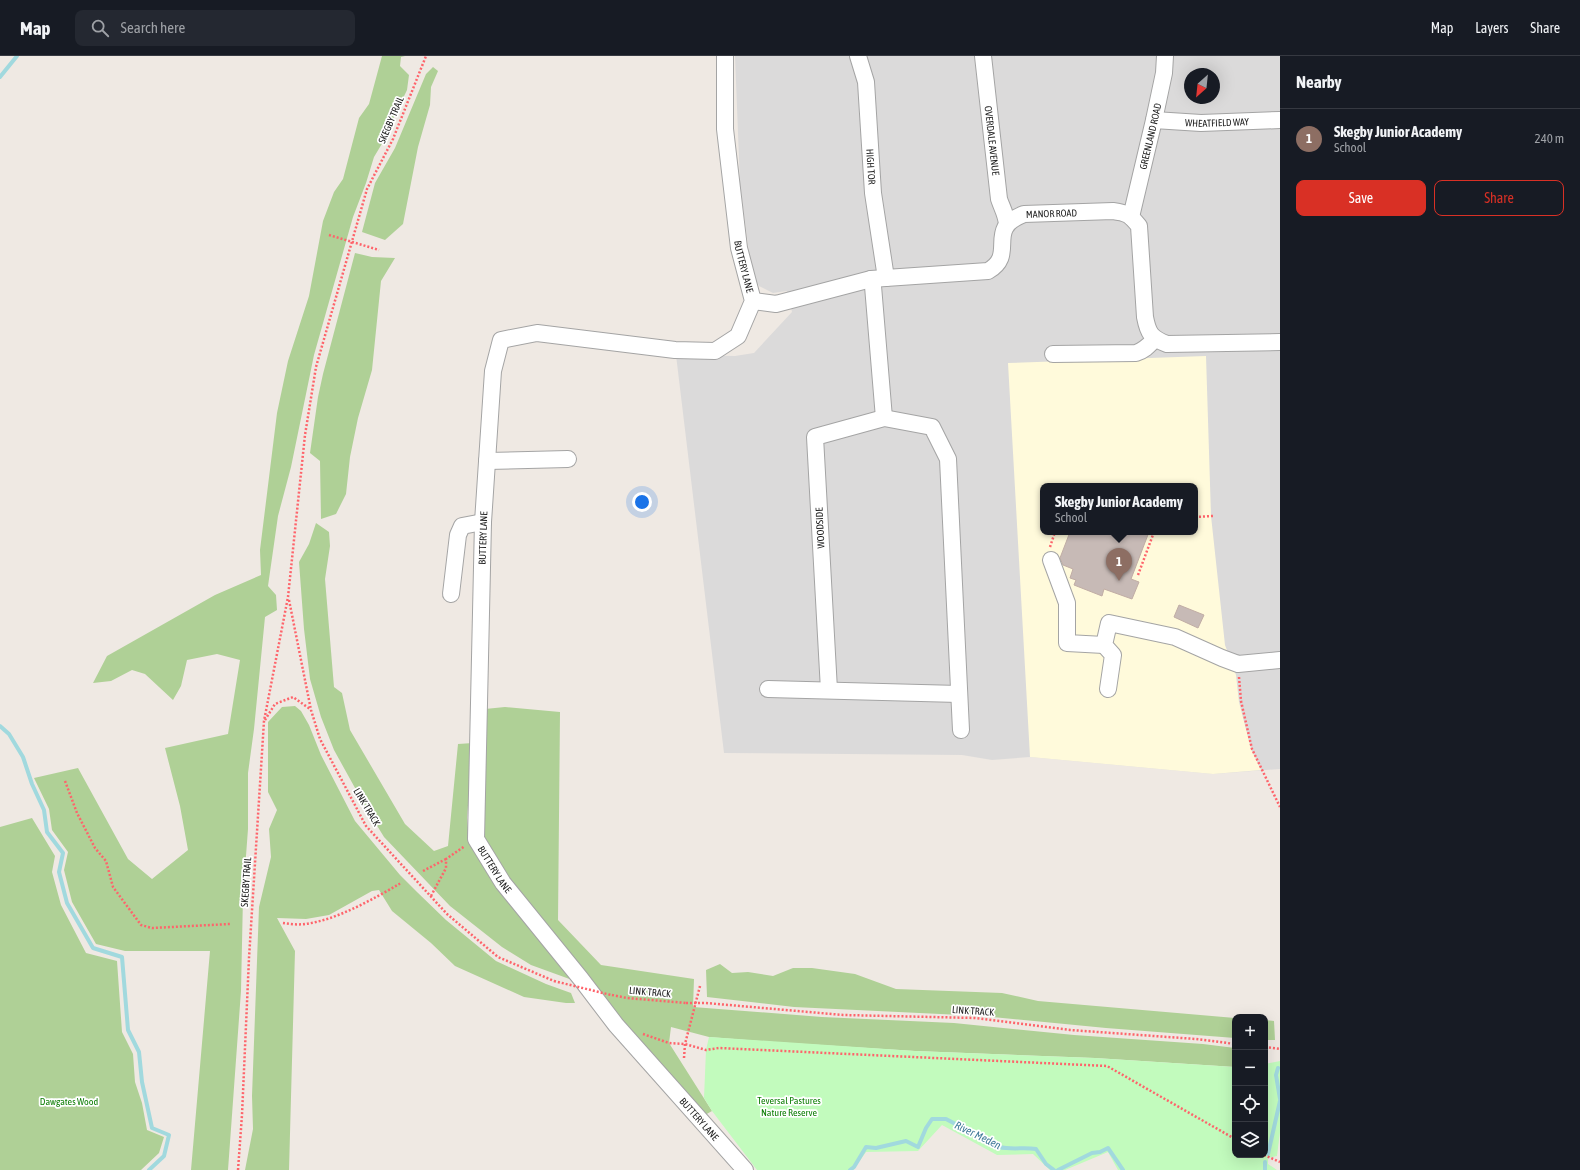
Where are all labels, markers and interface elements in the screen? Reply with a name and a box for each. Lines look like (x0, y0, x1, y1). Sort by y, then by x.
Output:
search box (75, 10, 355, 46)
text: Map (20, 17, 51, 39)
icon: search (89, 17, 111, 39)
text: Search here (121, 19, 185, 36)
text: Map (1431, 20, 1453, 36)
text: Layers (1475, 20, 1508, 36)
text: Share (1530, 20, 1560, 36)
north arrow (1184, 68, 1220, 104)
text: Nearby (1296, 72, 1342, 92)
street label: SKEGBY TRAIL (376, 95, 406, 145)
street label: GREENLAND ROAD (1137, 102, 1163, 170)
street label: OVERDALE AVENUE (983, 105, 1002, 177)
street label: WHEATFIELD WAY (1185, 116, 1250, 129)
text: Skegby Junior Academy (1334, 123, 1462, 140)
text: 1 (1306, 131, 1312, 146)
text: 240 m (1535, 131, 1564, 146)
text: School (1334, 140, 1366, 155)
street label: HIGH TOR (865, 148, 878, 185)
button: Save (1296, 180, 1426, 216)
button: Share (1434, 180, 1564, 216)
street label: MANOR ROAD (1026, 207, 1077, 219)
street label: BUTTERY LANE (733, 240, 756, 294)
popup (1040, 483, 1198, 535)
your location (632, 492, 652, 512)
text: Skegby Junior Academy (1055, 493, 1183, 510)
street label: WOODSIDE (813, 506, 827, 549)
street label: BUTTERY LANE (477, 510, 489, 565)
text: School (1055, 510, 1087, 525)
pin: 1 (1106, 548, 1132, 581)
street label: LINK TRACK (351, 786, 383, 828)
street label: BUTTERY LANE (476, 844, 515, 895)
street label: SKEGBY TRAIL (239, 857, 253, 907)
street label: LINK TRACK (628, 985, 672, 999)
street label: LINK TRACK (952, 1004, 995, 1018)
map controls (1232, 1014, 1268, 1158)
button: + (1232, 1014, 1268, 1050)
button: − (1232, 1050, 1268, 1086)
button: locate (1232, 1086, 1268, 1122)
street label: BUTTERY LANE (678, 1095, 722, 1143)
park label: Teversal Pastures Nature Reserve (757, 1095, 821, 1118)
park label: Dawgates Wood (40, 1096, 98, 1107)
water label: River Meden (953, 1119, 1004, 1152)
button: layers (1232, 1122, 1268, 1158)

